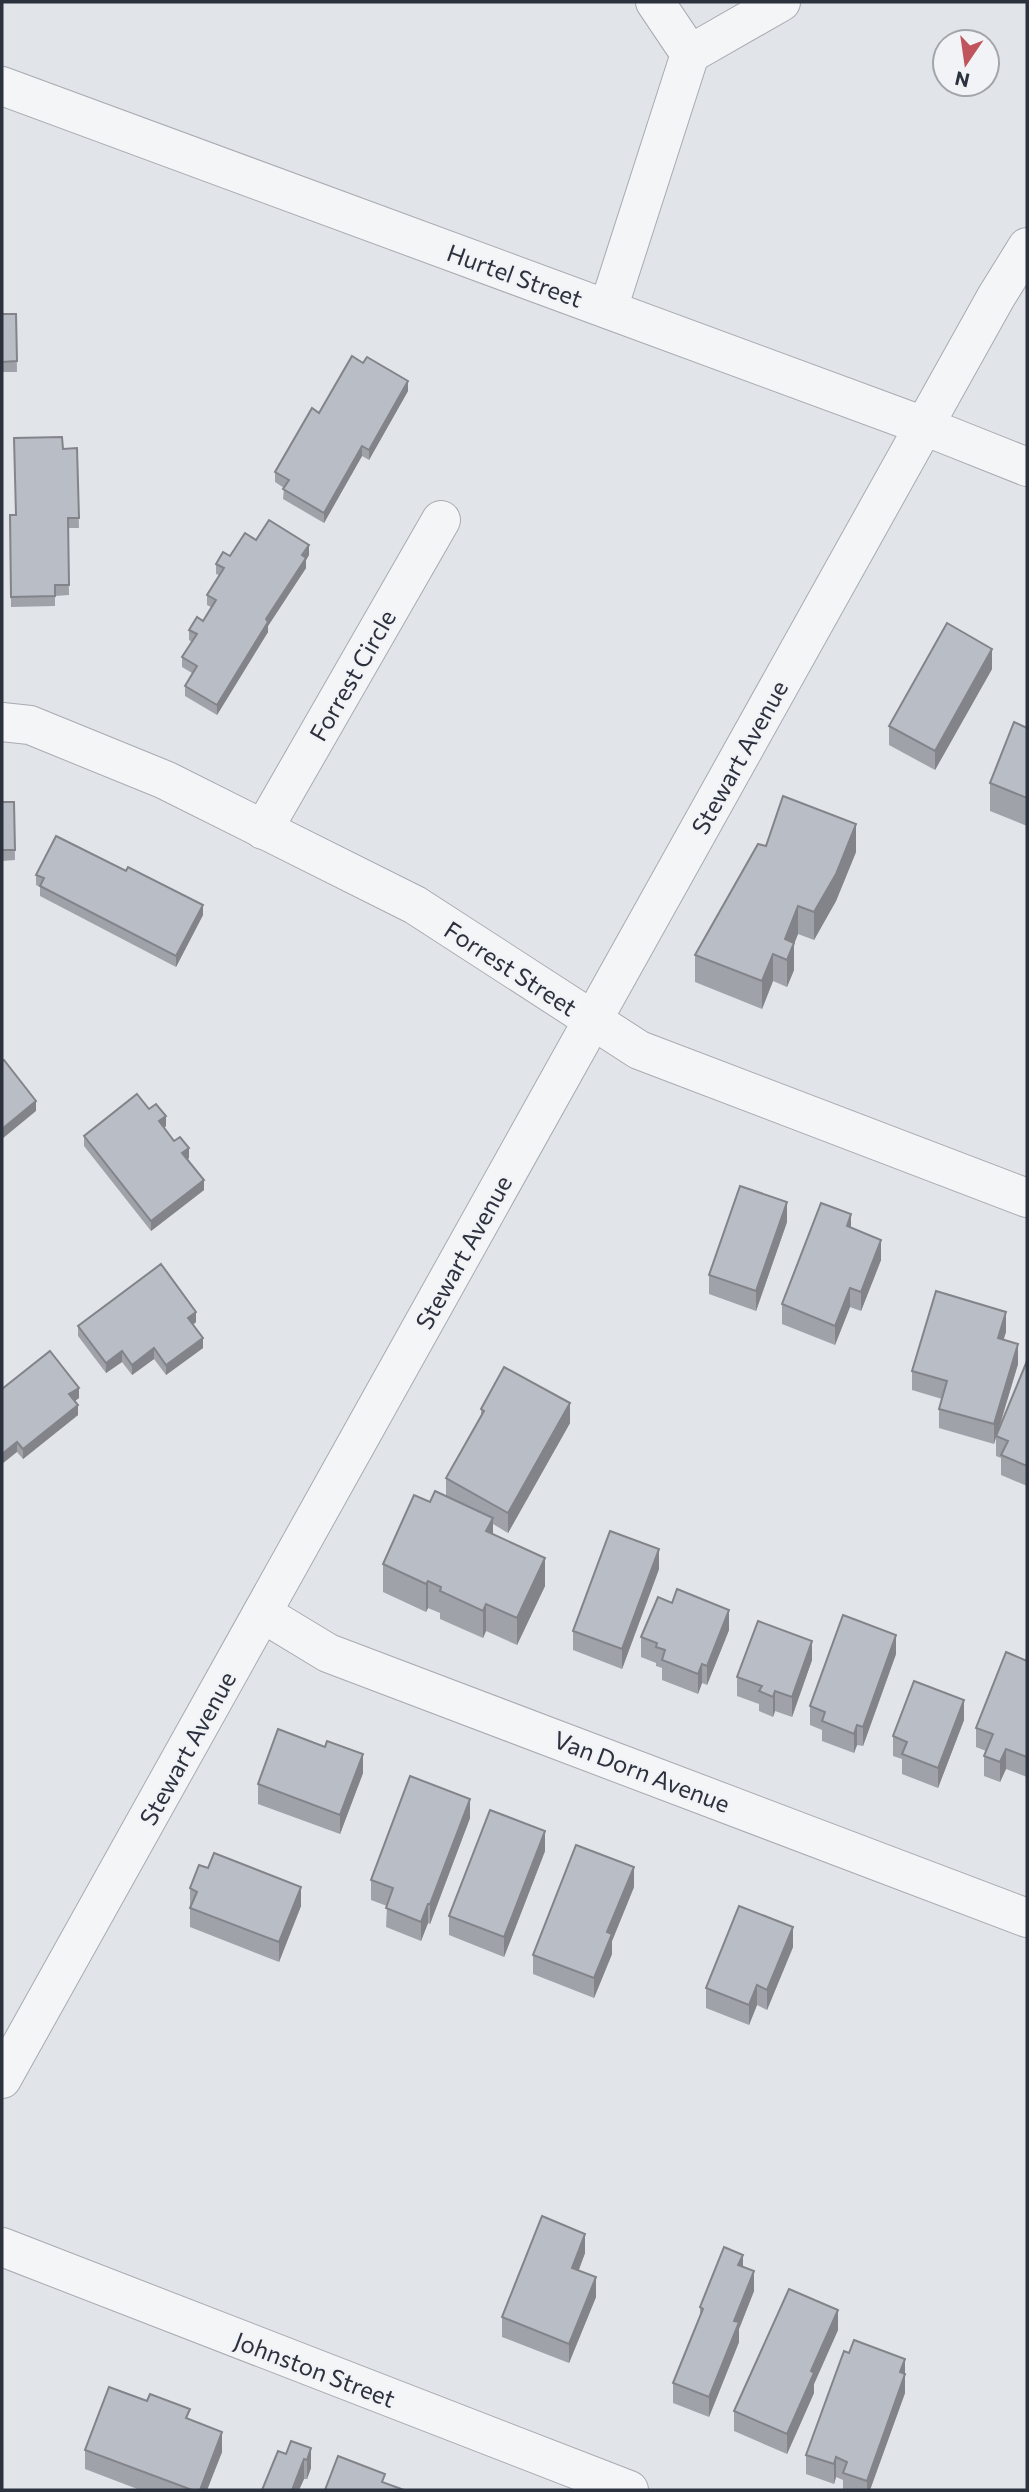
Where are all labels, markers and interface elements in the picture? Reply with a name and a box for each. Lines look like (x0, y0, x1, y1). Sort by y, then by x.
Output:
north arrow (931, 28, 1001, 98)
text: N (953, 67, 972, 93)
street label: Hurtel Street (443, 237, 587, 313)
street label: Forrest Circle (303, 604, 401, 746)
street label: Stewart Avenue (685, 675, 793, 839)
street label: Forrest Street (439, 914, 583, 1022)
street label: Stewart Avenue (409, 1170, 517, 1334)
street label: Stewart Avenue (133, 1666, 241, 1830)
street label: Van Dorn Avenue (550, 1724, 734, 1818)
street label: Johnston Street (231, 2325, 400, 2413)

